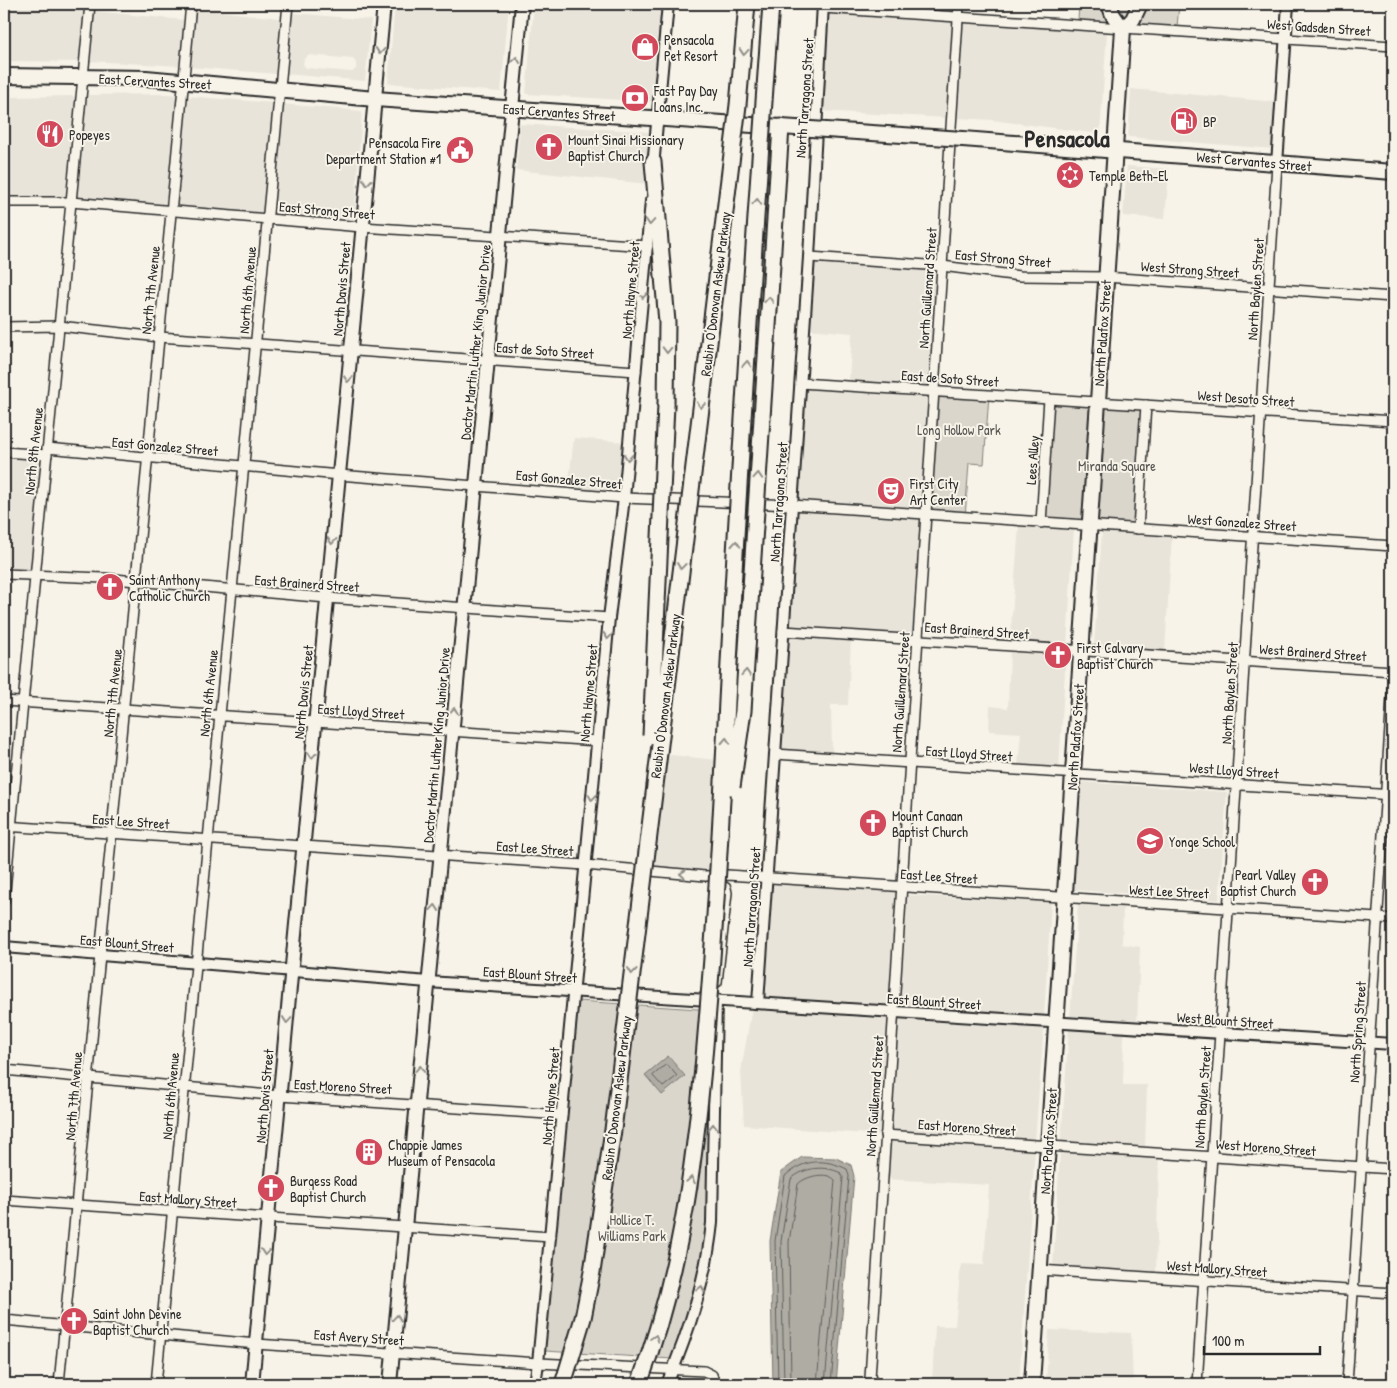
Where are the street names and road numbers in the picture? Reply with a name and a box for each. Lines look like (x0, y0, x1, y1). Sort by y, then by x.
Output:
street label: West Gadsden Street (1267, 14, 1372, 40)
street label: North Tarragona Street (790, 37, 819, 159)
street label: East Cervantes Street (98, 69, 212, 93)
street label: East Cervantes Street (502, 99, 616, 125)
street label: West Cervantes Street (1196, 147, 1312, 176)
street label: East Strong Street (278, 196, 376, 225)
street label: Reubin O'Donovan Askew Parkway (695, 211, 736, 377)
street label: North Guillemard Street (913, 227, 941, 349)
street label: North Baylen Street (1242, 237, 1269, 341)
street label: North Hayne Street (616, 240, 645, 340)
street label: North Davis Street (327, 241, 355, 337)
street label: Doctor Martin Luther King Junior Drive (455, 243, 496, 441)
street label: North 7th Avenue (136, 244, 164, 335)
street label: East Strong Street (954, 244, 1052, 273)
street label: North 6th Avenue (234, 245, 260, 334)
street label: West Strong Street (1140, 256, 1240, 283)
street label: North Palafox Street (1089, 279, 1115, 387)
street label: East de Soto Street (496, 337, 595, 363)
street label: East de Soto Street (901, 365, 1000, 391)
street label: West Desoto Street (1197, 385, 1295, 411)
street label: North 8th Avenue (19, 406, 47, 496)
street label: East Gonzalez Street (111, 432, 219, 460)
street label: Lees Alley (1021, 435, 1044, 485)
street label: North Tarragona Street (764, 441, 793, 563)
street label: East Gonzalez Street (515, 465, 623, 493)
street label: West Gonzalez Street (1187, 509, 1297, 535)
street label: East Brainerd Street (254, 570, 360, 596)
street label: Reubin O'Donovan Askew Parkway (645, 613, 686, 779)
street label: East Brainerd Street (924, 617, 1030, 643)
street label: North Guillemard Street (886, 631, 914, 753)
street label: West Brainerd Street (1259, 639, 1367, 665)
street label: North Baylen Street (1216, 641, 1243, 745)
street label: North Hayne Street (574, 643, 603, 743)
street label: North Davis Street (289, 644, 317, 740)
street label: Doctor Martin Luther King Junior Drive (418, 646, 455, 844)
street label: North 7th Avenue (98, 647, 126, 738)
street label: North 6th Avenue (194, 648, 222, 737)
street label: North Palafox Street (1062, 683, 1088, 791)
street label: East Lloyd Street (317, 698, 405, 725)
street label: East Lloyd Street (925, 740, 1013, 767)
street label: West Lloyd Street (1189, 757, 1279, 784)
street label: East Lee Street (92, 809, 170, 833)
street label: East Lee Street (496, 836, 574, 860)
street label: North Tarragona Street (737, 846, 766, 968)
street label: East Lee Street (900, 864, 978, 888)
street label: West Lee Street (1129, 879, 1210, 903)
street label: East Blount Street (79, 929, 175, 957)
street label: East Blount Street (482, 961, 578, 987)
street label: North Spring Street (1344, 980, 1371, 1083)
street label: East Blount Street (886, 988, 982, 1014)
street label: West Blount Street (1176, 1007, 1274, 1033)
street label: Reubin O'Donovan Askew Parkway (596, 1015, 637, 1181)
street label: North Guillemard Street (860, 1035, 888, 1157)
street label: North Baylen Street (1189, 1045, 1216, 1149)
street label: North Hayne Street (536, 1046, 565, 1146)
street label: North Davis Street (250, 1048, 278, 1144)
street label: North 7th Avenue (60, 1051, 86, 1141)
street label: North 6th Avenue (157, 1051, 183, 1140)
street label: East Moreno Street (294, 1074, 393, 1098)
street label: North Palafox Street (1035, 1087, 1061, 1195)
street label: East Moreno Street (918, 1114, 1017, 1140)
street label: West Moreno Street (1215, 1134, 1317, 1160)
street label: East Mallory Street (139, 1186, 238, 1213)
street label: West Mallory Street (1166, 1255, 1268, 1282)
street label: East Avery Street (313, 1324, 405, 1351)

